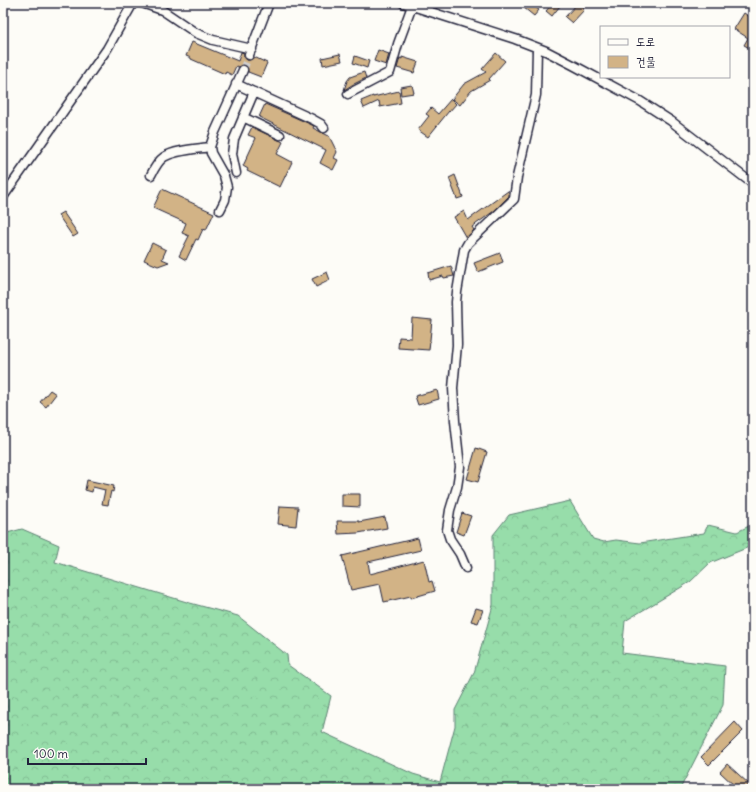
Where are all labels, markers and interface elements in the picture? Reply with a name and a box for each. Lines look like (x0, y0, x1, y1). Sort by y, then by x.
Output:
legend (600, 26, 730, 78)
text: 도로 (636, 34, 655, 49)
text: 건물 (636, 54, 656, 69)
scale bar (28, 740, 146, 766)
text: 100 m (34, 746, 68, 761)

